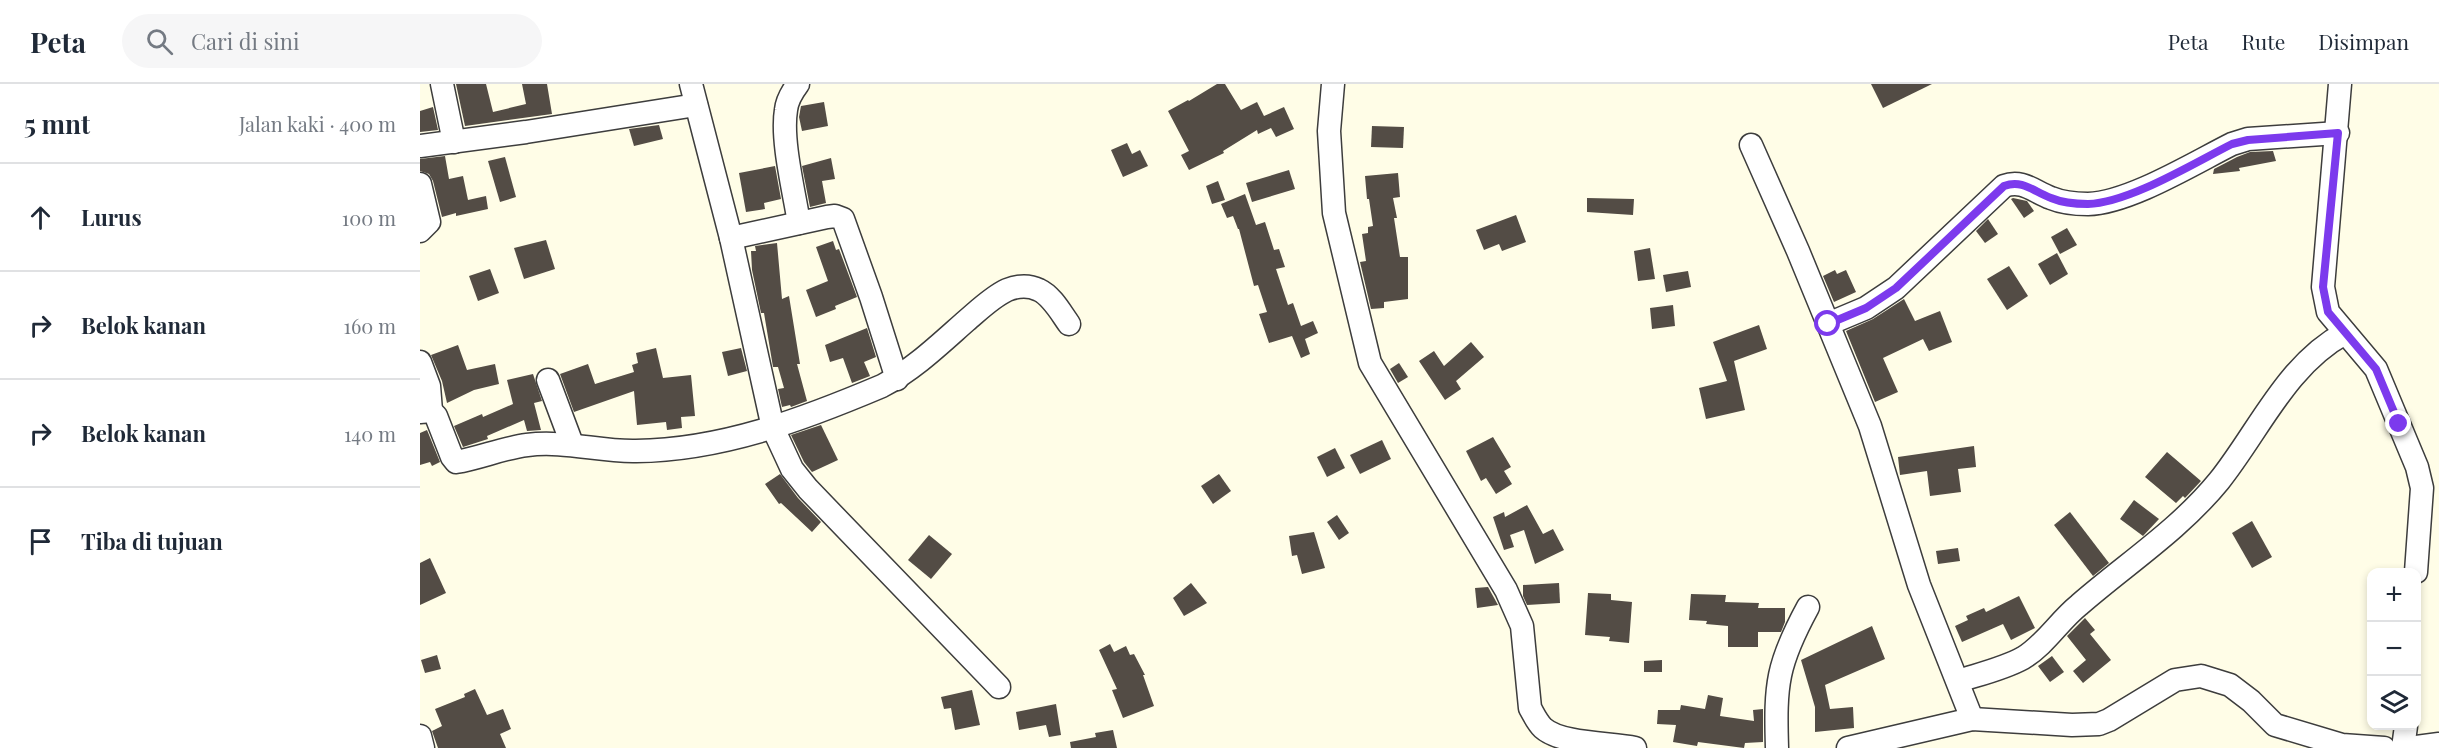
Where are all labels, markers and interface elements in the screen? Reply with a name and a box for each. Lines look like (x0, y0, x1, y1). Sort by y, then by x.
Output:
search box (122, 14, 542, 68)
text: Peta (30, 23, 86, 60)
icon: search (143, 25, 176, 58)
text: Cari di sini (191, 26, 299, 56)
text: Peta (2168, 27, 2208, 55)
text: Rute (2241, 27, 2285, 55)
text: Disimpan (2318, 27, 2409, 55)
text: 5 mnt (24, 106, 90, 141)
text: Jalan kaki · 400 m (239, 110, 396, 137)
icon: ahead (24, 201, 57, 234)
text: Lurus (81, 202, 142, 232)
text: 100 m (342, 204, 396, 231)
icon: right (24, 309, 57, 342)
text: Belok kanan (81, 310, 206, 340)
route start (1814, 310, 1840, 336)
text: 160 m (344, 312, 396, 339)
route end (2385, 410, 2411, 436)
icon: right (24, 417, 57, 450)
text: Belok kanan (81, 418, 206, 448)
text: 140 m (344, 420, 396, 447)
icon: arrive (24, 525, 57, 558)
text: Tiba di tujuan (81, 526, 223, 556)
map controls (2367, 568, 2421, 730)
button: + (2367, 568, 2421, 622)
button: − (2367, 622, 2421, 676)
button: layers (2367, 676, 2421, 730)

